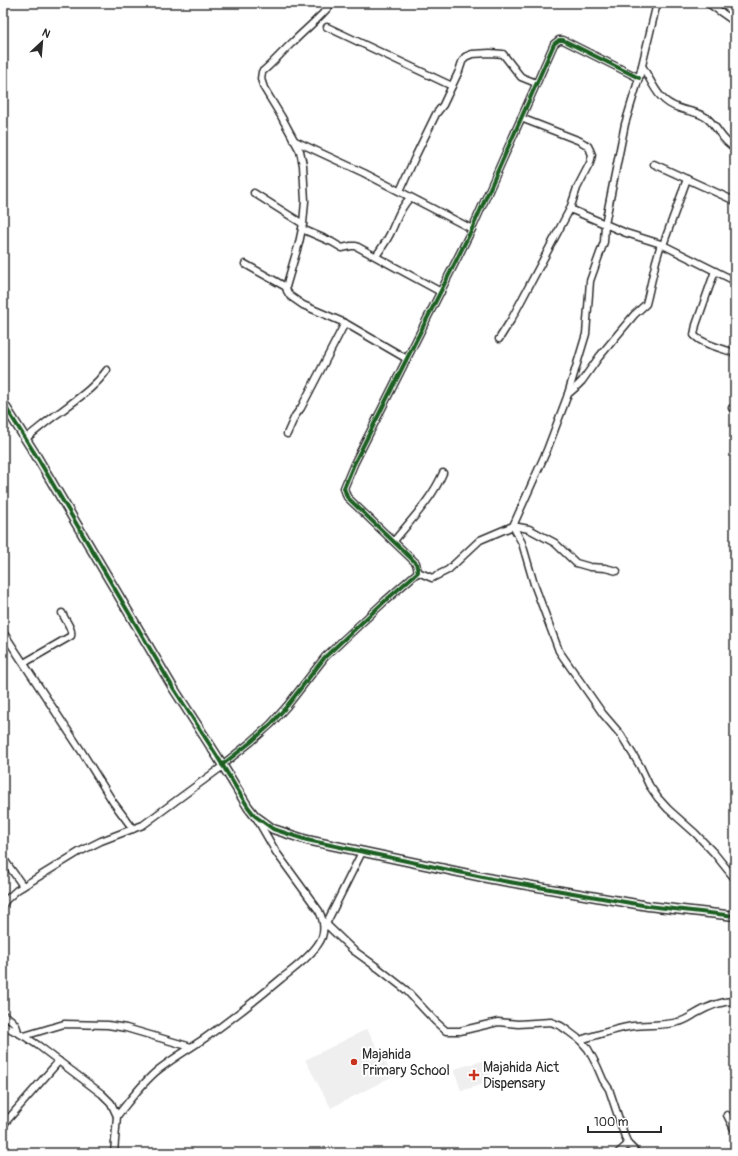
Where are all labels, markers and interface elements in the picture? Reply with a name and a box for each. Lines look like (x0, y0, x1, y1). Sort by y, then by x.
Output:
north arrow (22, 22, 62, 62)
text: N (40, 26, 53, 41)
place label: Majahida Primary School (362, 1046, 450, 1079)
marker: Majahida Primary School (349, 1057, 359, 1067)
place label: Majahida Aict Dispensary (483, 1059, 560, 1092)
marker: Majahida Aict Dispensary (468, 1069, 480, 1081)
scale bar (588, 1108, 661, 1134)
text: 100 m (594, 1115, 629, 1130)

